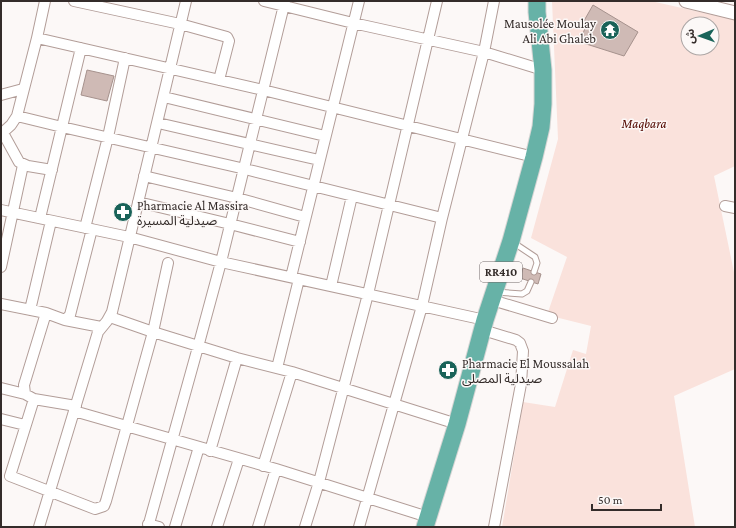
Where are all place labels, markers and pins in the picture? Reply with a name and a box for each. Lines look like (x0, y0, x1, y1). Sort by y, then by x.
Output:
place label: Mausolée Moulay Ali Abi Ghaleb (504, 16, 597, 46)
temple icon: Mausolée Moulay Ali Abi Ghaleb (599, 19, 621, 41)
place label: Pharmacie Al Massira صيدلية المسيرة (137, 198, 249, 228)
pharmacy icon: Pharmacie Al Massira صيدلية المسيرة (112, 201, 134, 223)
place label: Pharmacie El Moussalah صيدلية المصلى (462, 356, 589, 387)
pharmacy icon: Pharmacie El Moussalah صيدلية المصلى (437, 359, 459, 381)

